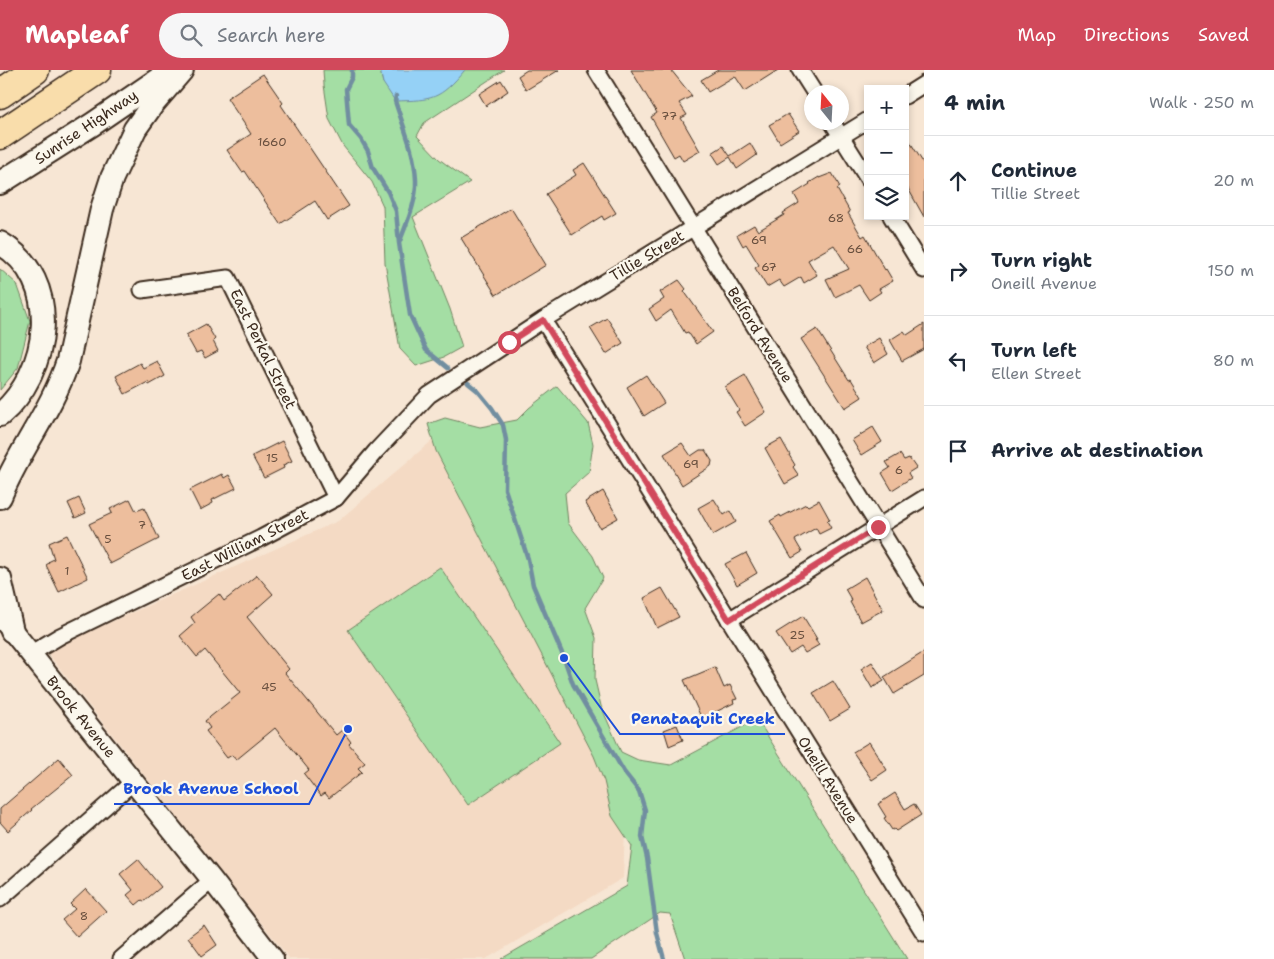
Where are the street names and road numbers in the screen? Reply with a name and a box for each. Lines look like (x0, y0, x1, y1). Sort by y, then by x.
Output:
street label: Sunrise Highway (30, 85, 142, 169)
street label: Tillie Street (606, 226, 688, 286)
street label: Belford Avenue (723, 283, 797, 387)
street label: East Perkal Street (225, 286, 301, 412)
street label: East William Street (178, 504, 312, 586)
street label: Brook Avenue (42, 672, 120, 762)
street label: Oneill Avenue (793, 733, 863, 827)

